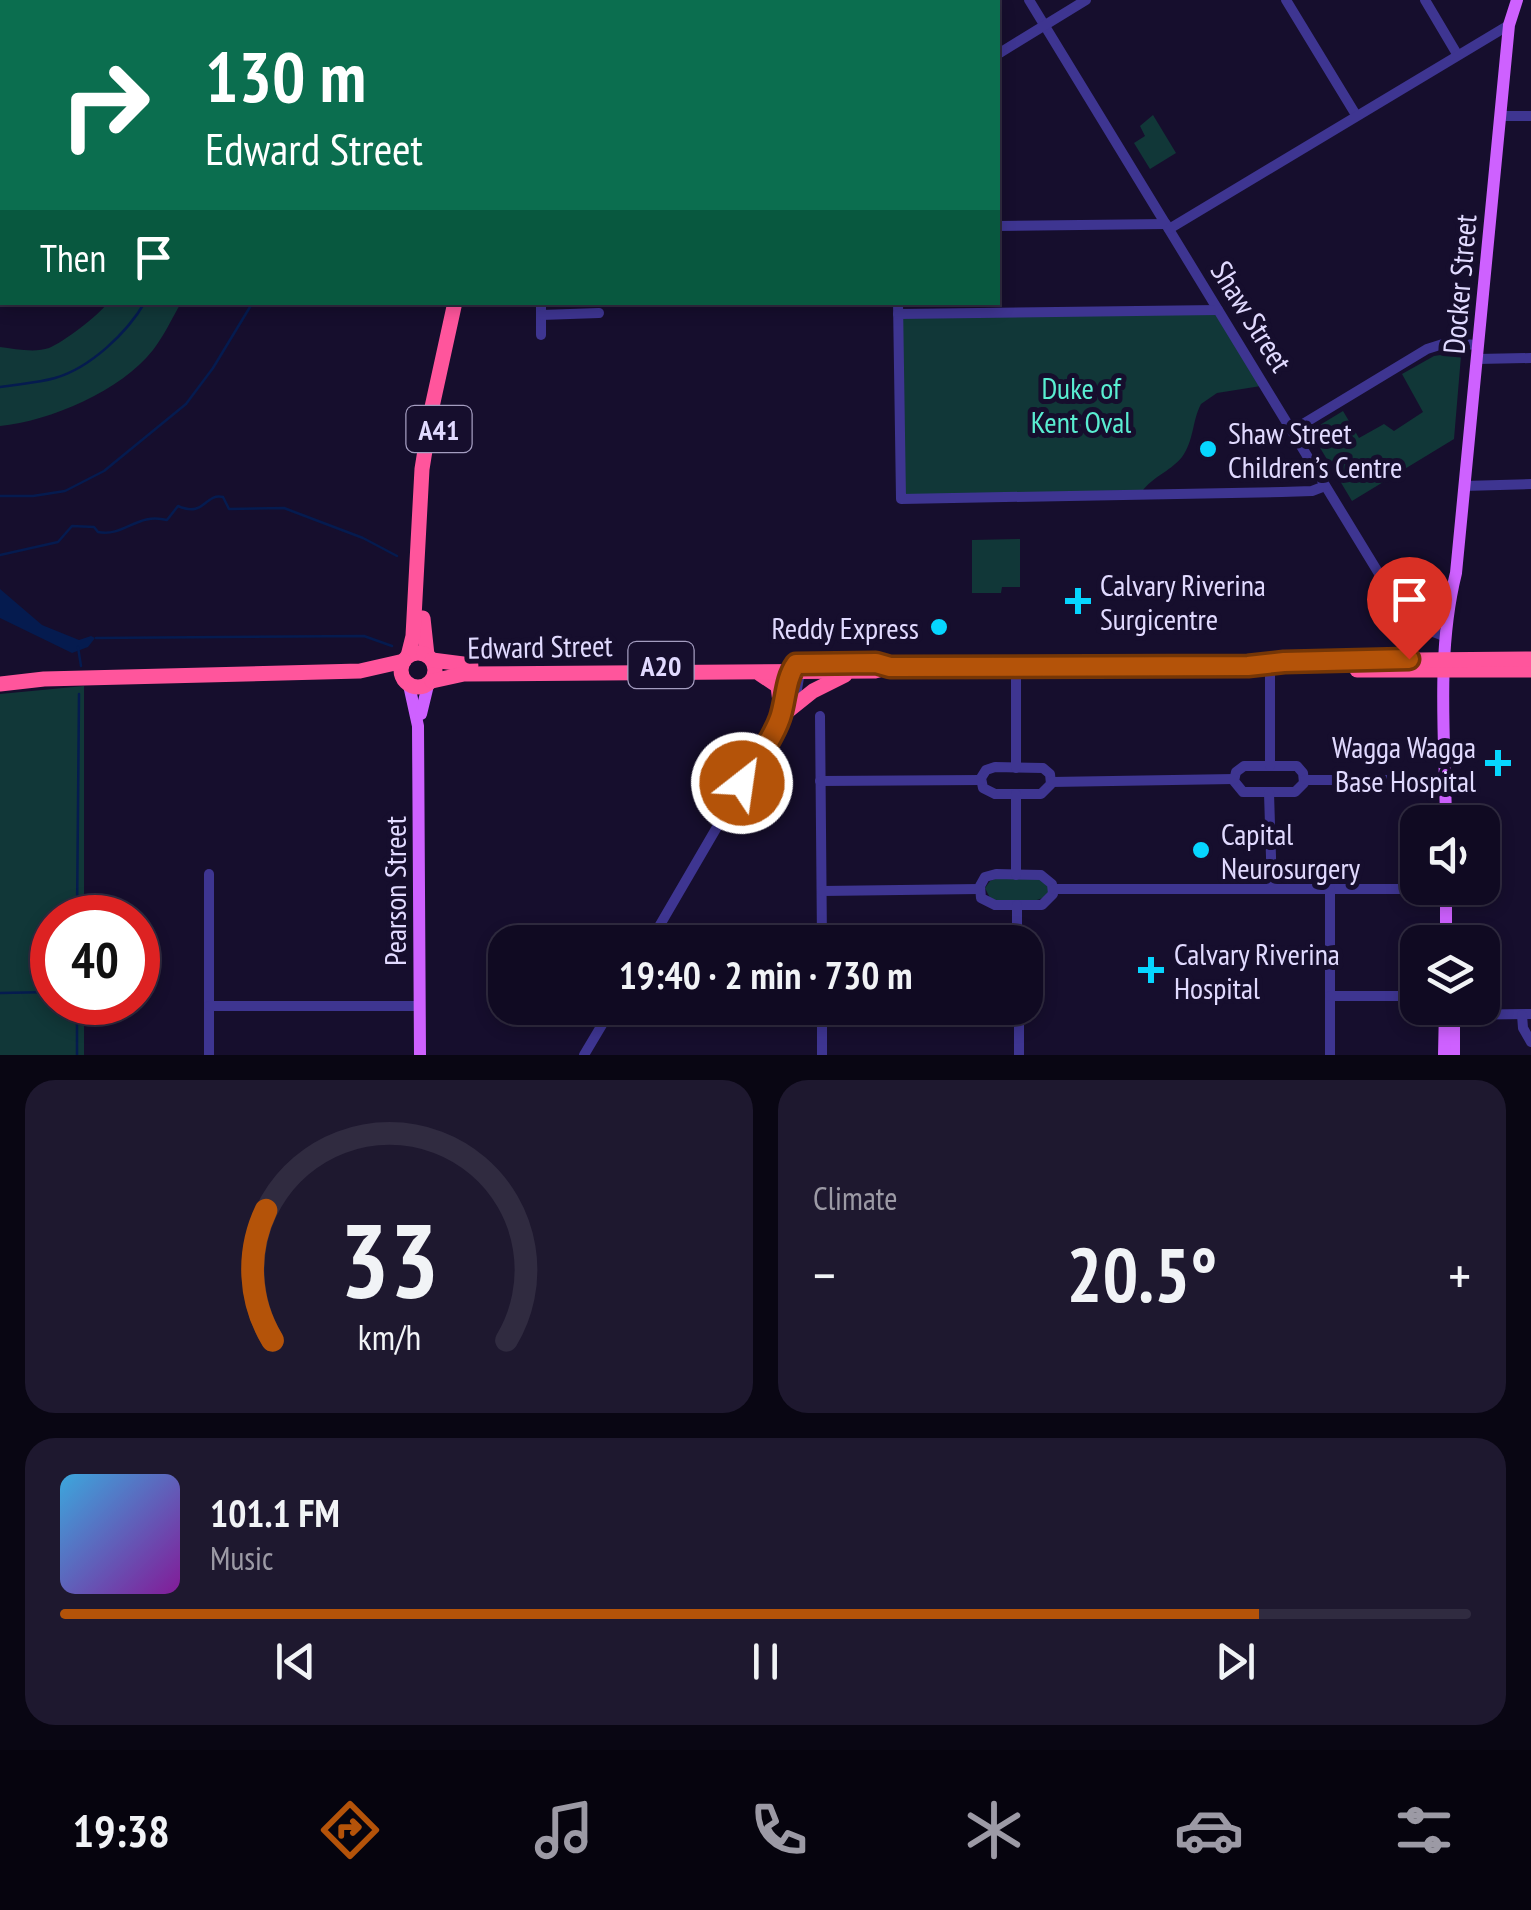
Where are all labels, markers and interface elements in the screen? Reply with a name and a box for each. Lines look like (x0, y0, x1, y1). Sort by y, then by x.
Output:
text: 130 m (205, 31, 366, 121)
icon: right (40, 40, 170, 170)
text: Edward Street (205, 119, 423, 177)
street label: Docker Street (1433, 212, 1485, 355)
icon: arrive (126, 230, 181, 285)
text: Then (40, 233, 106, 282)
street label: Shaw Street (1203, 253, 1302, 379)
park label: Duke of Kent Oval (1031, 368, 1131, 441)
road number: A41 (406, 406, 472, 452)
place label: Shaw Street Children’s Centre (1228, 413, 1402, 486)
marker: Shaw Street Children’s Centre (1197, 438, 1219, 460)
pin (1367, 557, 1452, 660)
place label: Calvary Riverina Surgicentre (1100, 565, 1266, 638)
icon: arrive (1382, 572, 1437, 627)
marker: Calvary Riverina Surgicentre (1065, 588, 1091, 614)
place label: Reddy Express (771, 608, 919, 647)
marker: Reddy Express (928, 616, 950, 638)
street label: Edward Street (467, 625, 614, 667)
road number: A20 (628, 642, 694, 688)
place label: Wagga Wagga Base Hospital (1332, 727, 1476, 800)
position arrow (690, 731, 794, 835)
marker: Wagga Wagga Base Hospital (1485, 750, 1511, 776)
map controls (1400, 805, 1500, 1025)
button: sound (1400, 805, 1500, 905)
place label: Capital Neurosurgery (1221, 814, 1361, 887)
street label: Pearson Street (375, 815, 414, 966)
marker: Capital Neurosurgery (1190, 839, 1212, 861)
speed limit sign: 40 (30, 895, 160, 1025)
button: layers (1400, 925, 1500, 1025)
place label: Calvary Riverina Hospital (1174, 934, 1340, 1007)
text: 19:40 · 2 min · 730 m (619, 950, 912, 999)
marker: Calvary Riverina Hospital (1138, 957, 1164, 983)
text: Climate (813, 1177, 897, 1219)
text: 33 (339, 1192, 439, 1327)
text: 20.5° (1067, 1226, 1217, 1323)
text: − (813, 1239, 836, 1310)
text: + (1448, 1239, 1471, 1310)
text: km/h (357, 1314, 421, 1360)
text: 101.1 FM (210, 1488, 340, 1537)
text: Music (210, 1537, 273, 1579)
icon: previous (268, 1634, 323, 1689)
icon: pause (738, 1634, 793, 1689)
icon: next (1208, 1634, 1263, 1689)
icon: directions (315, 1795, 385, 1865)
icon: music (529, 1795, 599, 1865)
icon: phone (744, 1795, 814, 1865)
icon: climate (959, 1795, 1029, 1865)
icon: car (1174, 1795, 1244, 1865)
icon: filters (1389, 1795, 1459, 1865)
text: 19:38 (72, 1801, 170, 1859)

